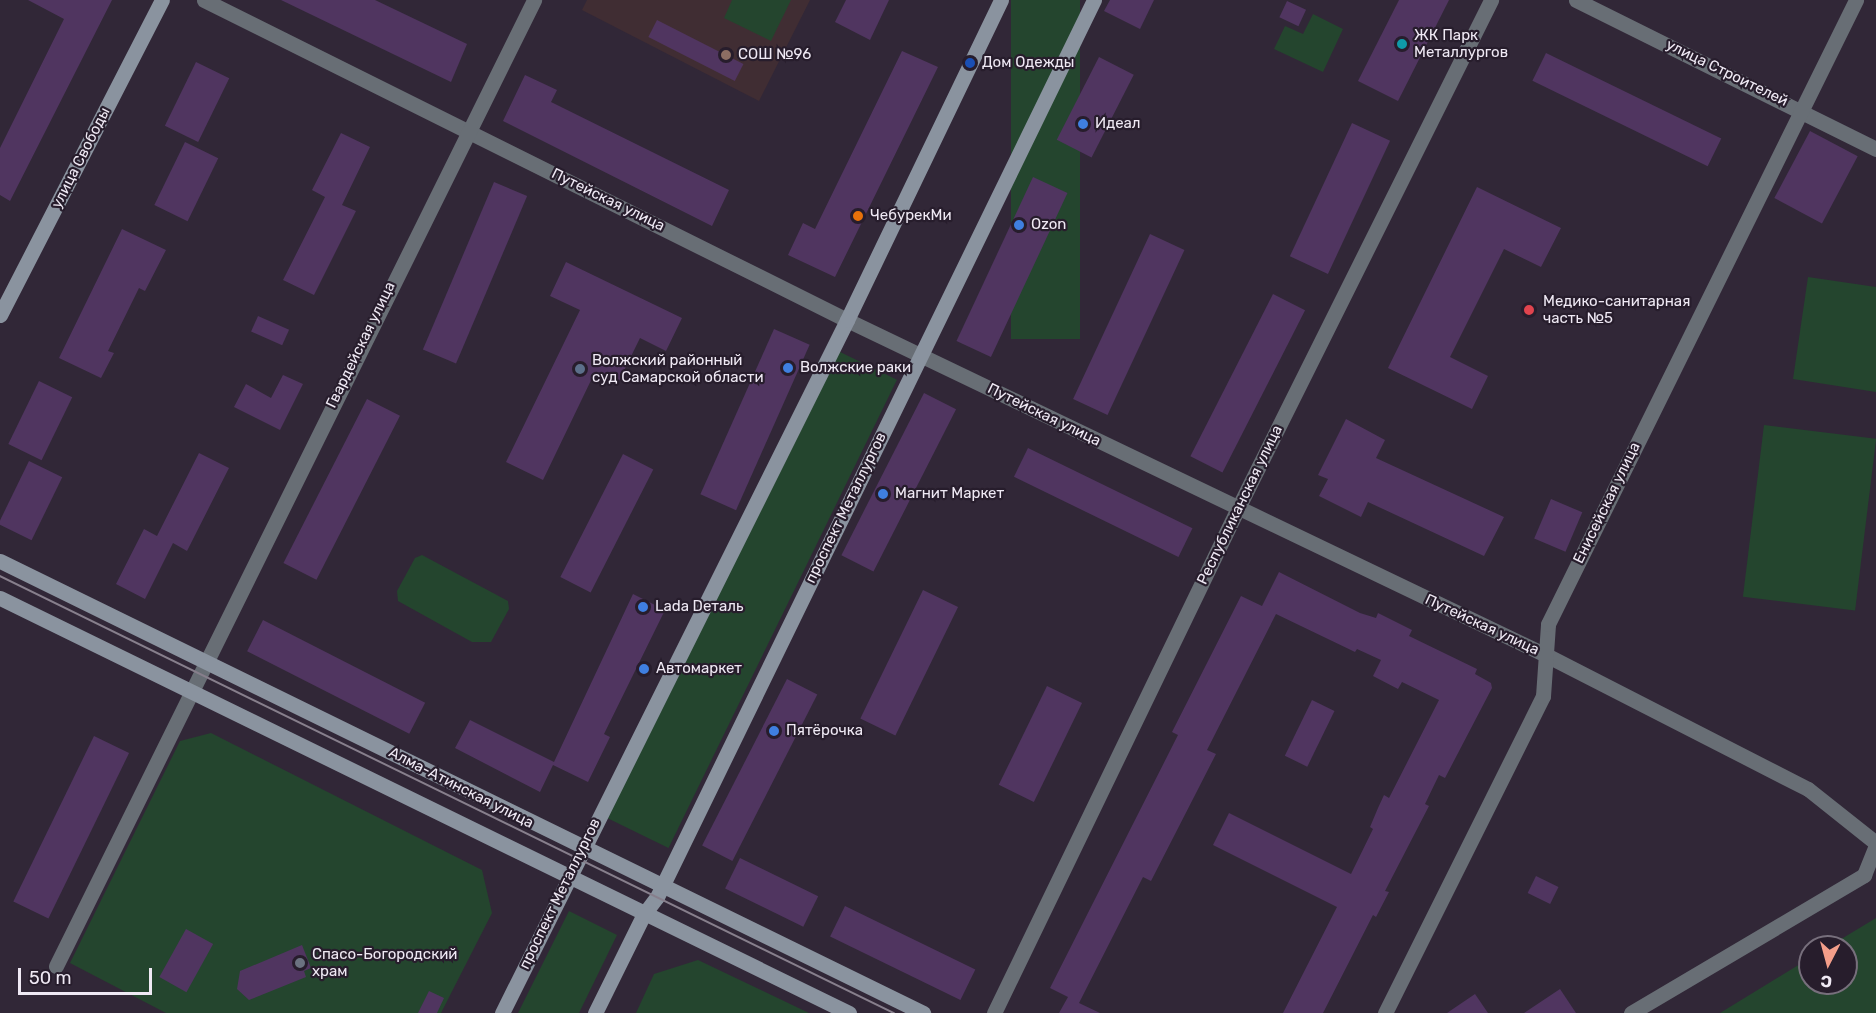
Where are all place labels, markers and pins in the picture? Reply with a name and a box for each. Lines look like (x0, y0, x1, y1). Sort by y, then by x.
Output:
place label: ЖК Парк Металлургов (1414, 26, 1508, 61)
marker: ЖК Парк Металлургов (1395, 37, 1409, 51)
place label: СОШ №96 (738, 46, 811, 64)
marker: СОШ №96 (719, 48, 733, 62)
place label: Дом Одежды (982, 54, 1074, 72)
marker: Дом Одежды (963, 56, 977, 70)
place label: Идеал (1095, 115, 1141, 133)
marker: Идеал (1076, 117, 1090, 131)
place label: ЧебурекМи (870, 207, 952, 225)
marker: ЧебурекМи (851, 209, 865, 223)
place label: Ozon (1031, 216, 1066, 234)
marker: Ozon (1012, 218, 1026, 232)
place label: Медико-санитарная часть №5 (1543, 292, 1690, 327)
marker: Медико-санитарная часть №5 (1520, 301, 1538, 319)
place label: Волжский районный суд Самарской области (592, 351, 764, 386)
place label: Волжские раки (800, 359, 911, 377)
marker: Волжские раки (781, 361, 795, 375)
marker: Волжский районный суд Самарской области (573, 362, 587, 376)
place label: Магнит Маркет (895, 485, 1004, 503)
marker: Магнит Маркет (876, 487, 890, 501)
place label: Lada Dеталь (655, 598, 744, 616)
marker: Lada Dеталь (636, 600, 650, 614)
place label: Автомаркет (656, 660, 742, 678)
marker: Автомаркет (637, 662, 651, 676)
place label: Пятёрочка (786, 722, 863, 740)
marker: Пятёрочка (767, 724, 781, 738)
place label: Спасо-Богородский храм (312, 945, 457, 980)
marker: Спасо-Богородский храм (293, 956, 307, 970)

